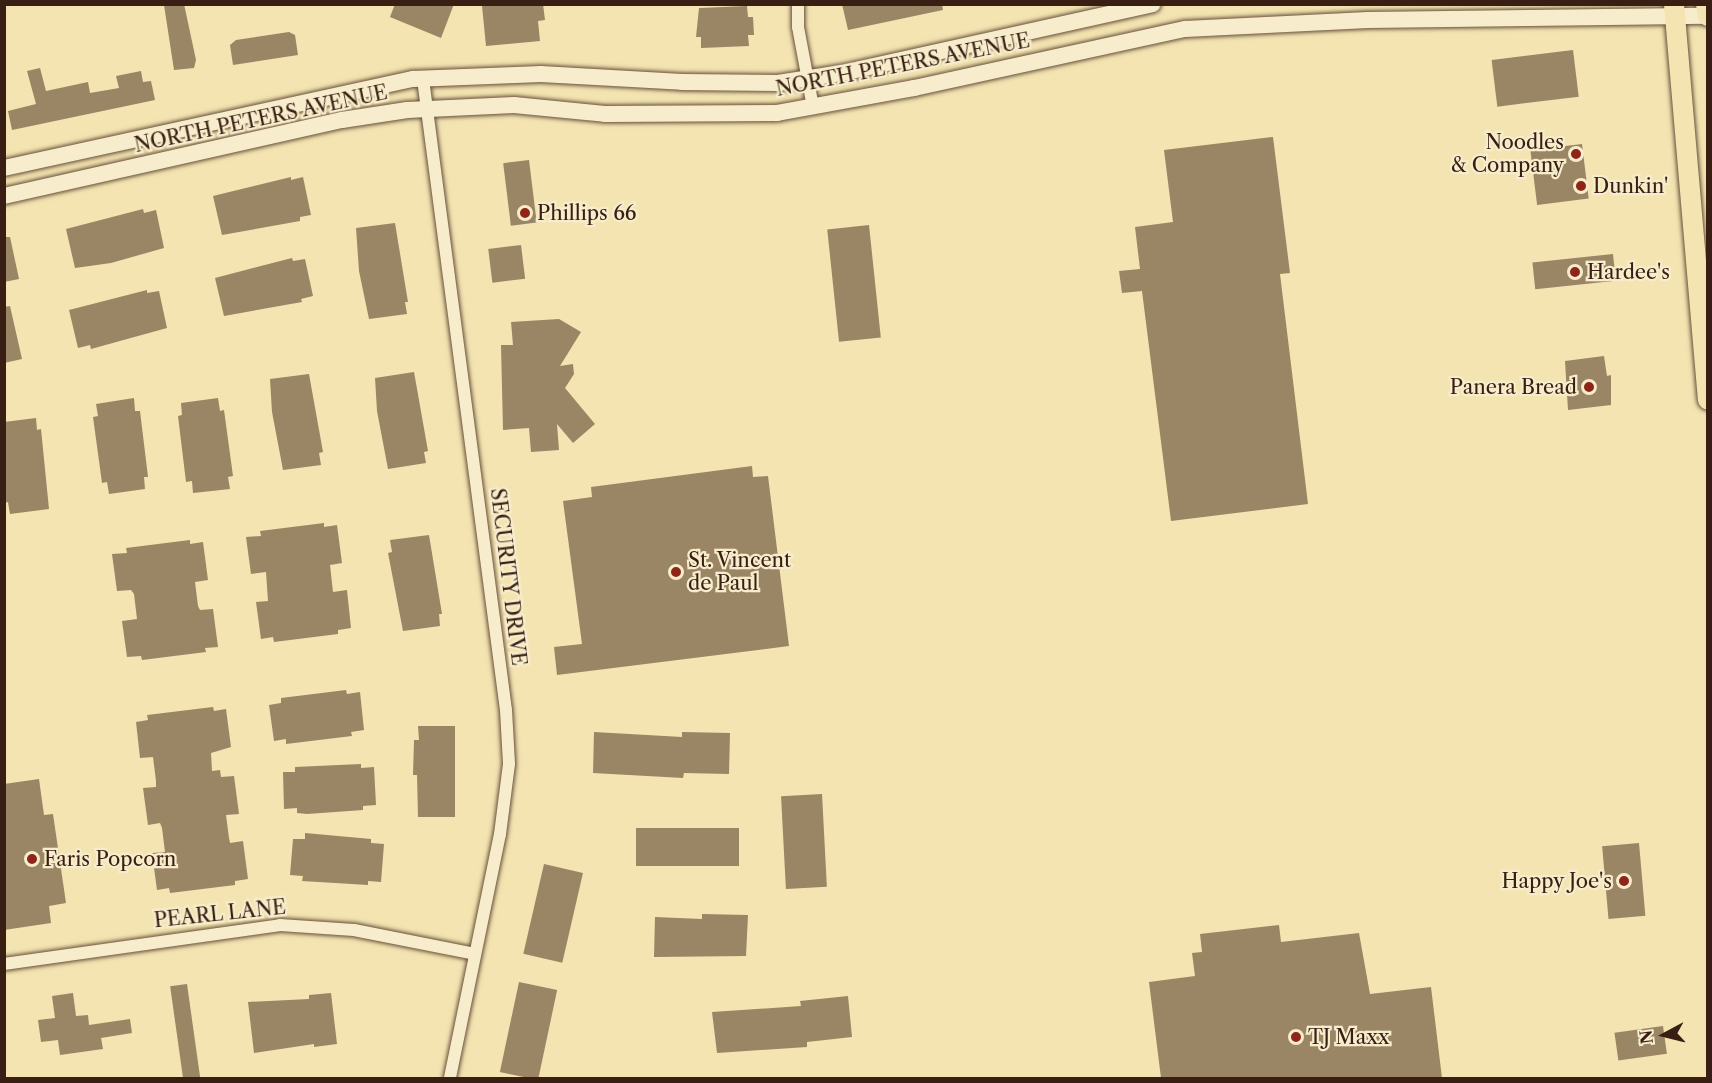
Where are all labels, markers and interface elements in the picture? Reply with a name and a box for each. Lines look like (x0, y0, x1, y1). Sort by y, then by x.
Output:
street label: NORTH PETERS AVENUE (774, 28, 1032, 102)
street label: NORTH PETERS AVENUE (132, 80, 390, 158)
place label: Noodles & Company (1450, 130, 1564, 177)
marker: Noodles & Company (1569, 147, 1583, 161)
place label: Dunkin' (1593, 174, 1668, 198)
marker: Dunkin' (1574, 179, 1588, 193)
place label: Phillips 66 (537, 201, 637, 225)
marker: Phillips 66 (518, 206, 532, 220)
place label: Hardee's (1587, 260, 1670, 284)
marker: Hardee's (1568, 265, 1582, 279)
place label: Panera Bread (1450, 375, 1577, 399)
marker: Panera Bread (1582, 380, 1596, 394)
street label: SECURITY DRIVE (485, 486, 531, 668)
place label: St. Vincent de Paul (688, 548, 792, 595)
marker: St. Vincent de Paul (669, 565, 683, 579)
place label: Faris Popcorn (44, 847, 176, 871)
marker: Faris Popcorn (25, 852, 39, 866)
place label: Happy Joe's (1501, 869, 1612, 893)
marker: Happy Joe's (1617, 874, 1631, 888)
street label: PEARL LANE (153, 895, 287, 933)
north arrow (1634, 1005, 1694, 1065)
place label: TJ Maxx (1308, 1025, 1390, 1049)
text: N (1635, 1029, 1657, 1045)
marker: TJ Maxx (1289, 1030, 1303, 1044)

